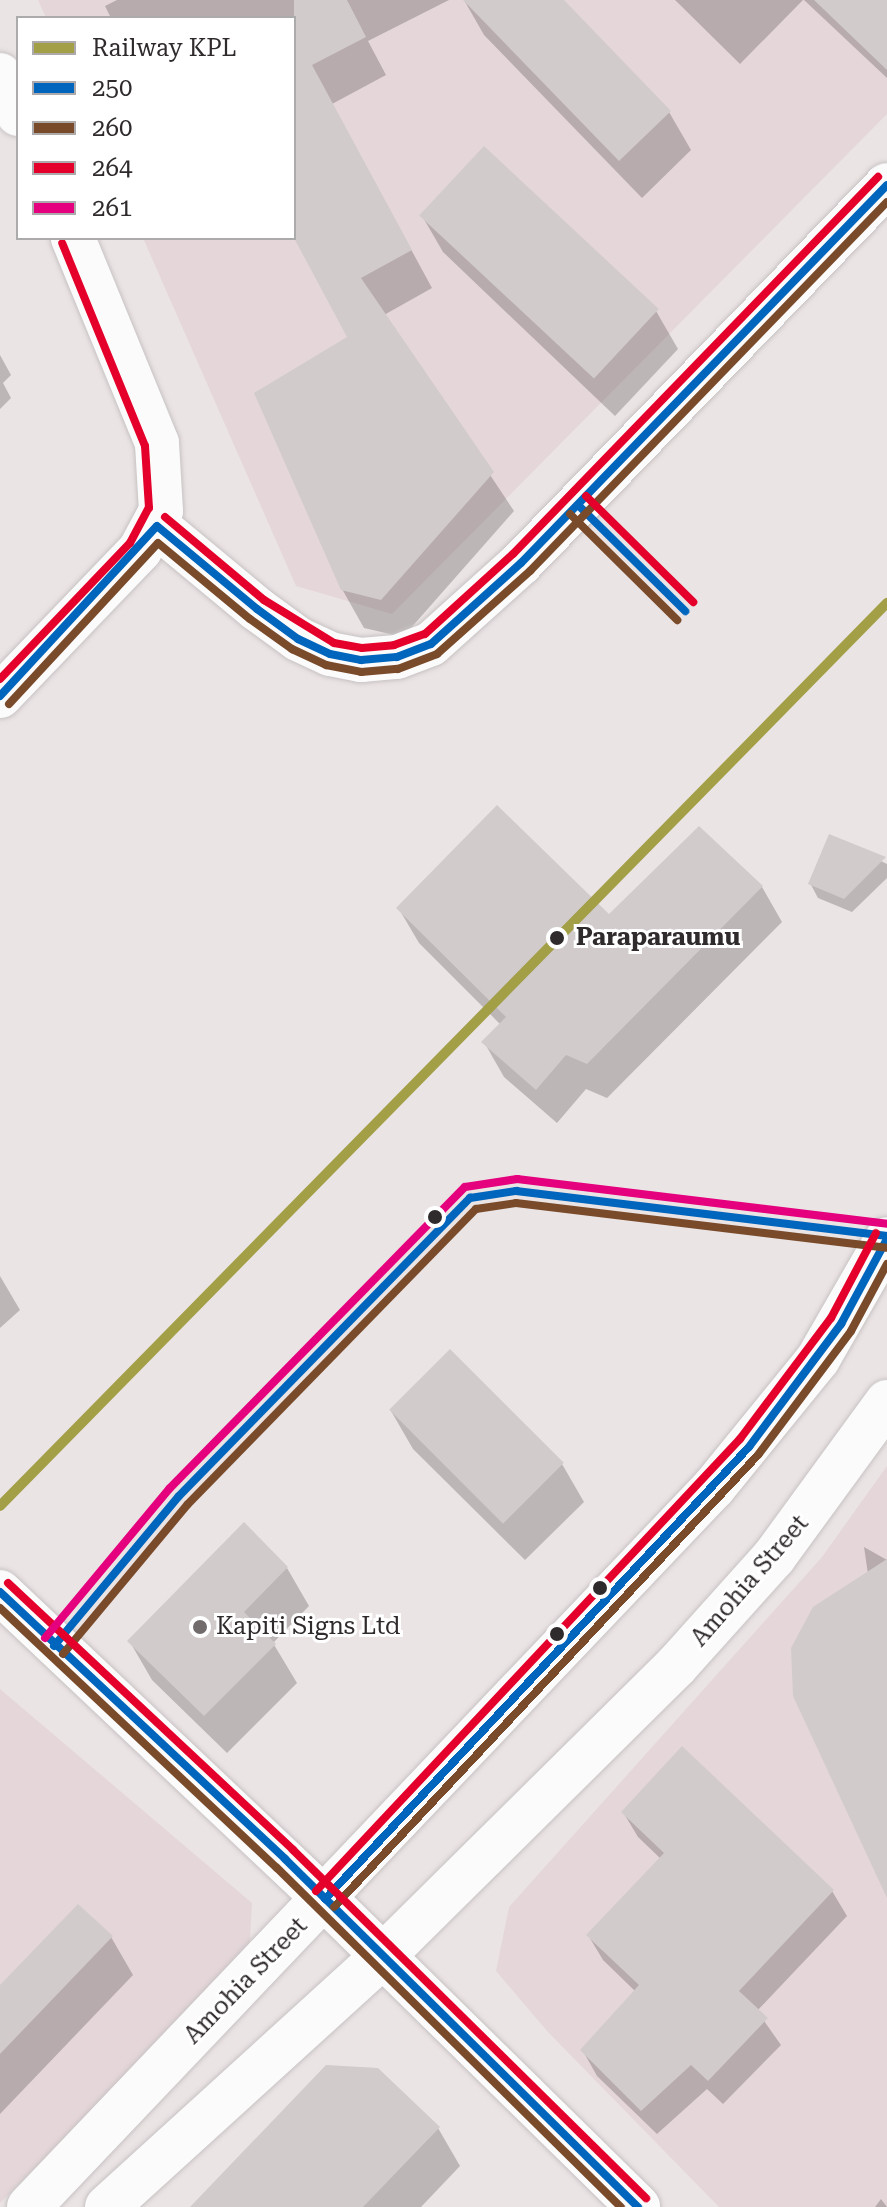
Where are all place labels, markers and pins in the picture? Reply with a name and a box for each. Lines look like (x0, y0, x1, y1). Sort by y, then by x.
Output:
place label: Paraparaumu (576, 924, 740, 952)
marker: Paraparaumu (545, 926, 569, 950)
unlabelled marker (427, 1209, 443, 1225)
unlabelled marker (592, 1580, 608, 1596)
place label: Kapiti Signs Ltd (216, 1613, 400, 1641)
marker: Kapiti Signs Ltd (191, 1618, 209, 1636)
unlabelled marker (549, 1626, 565, 1642)

